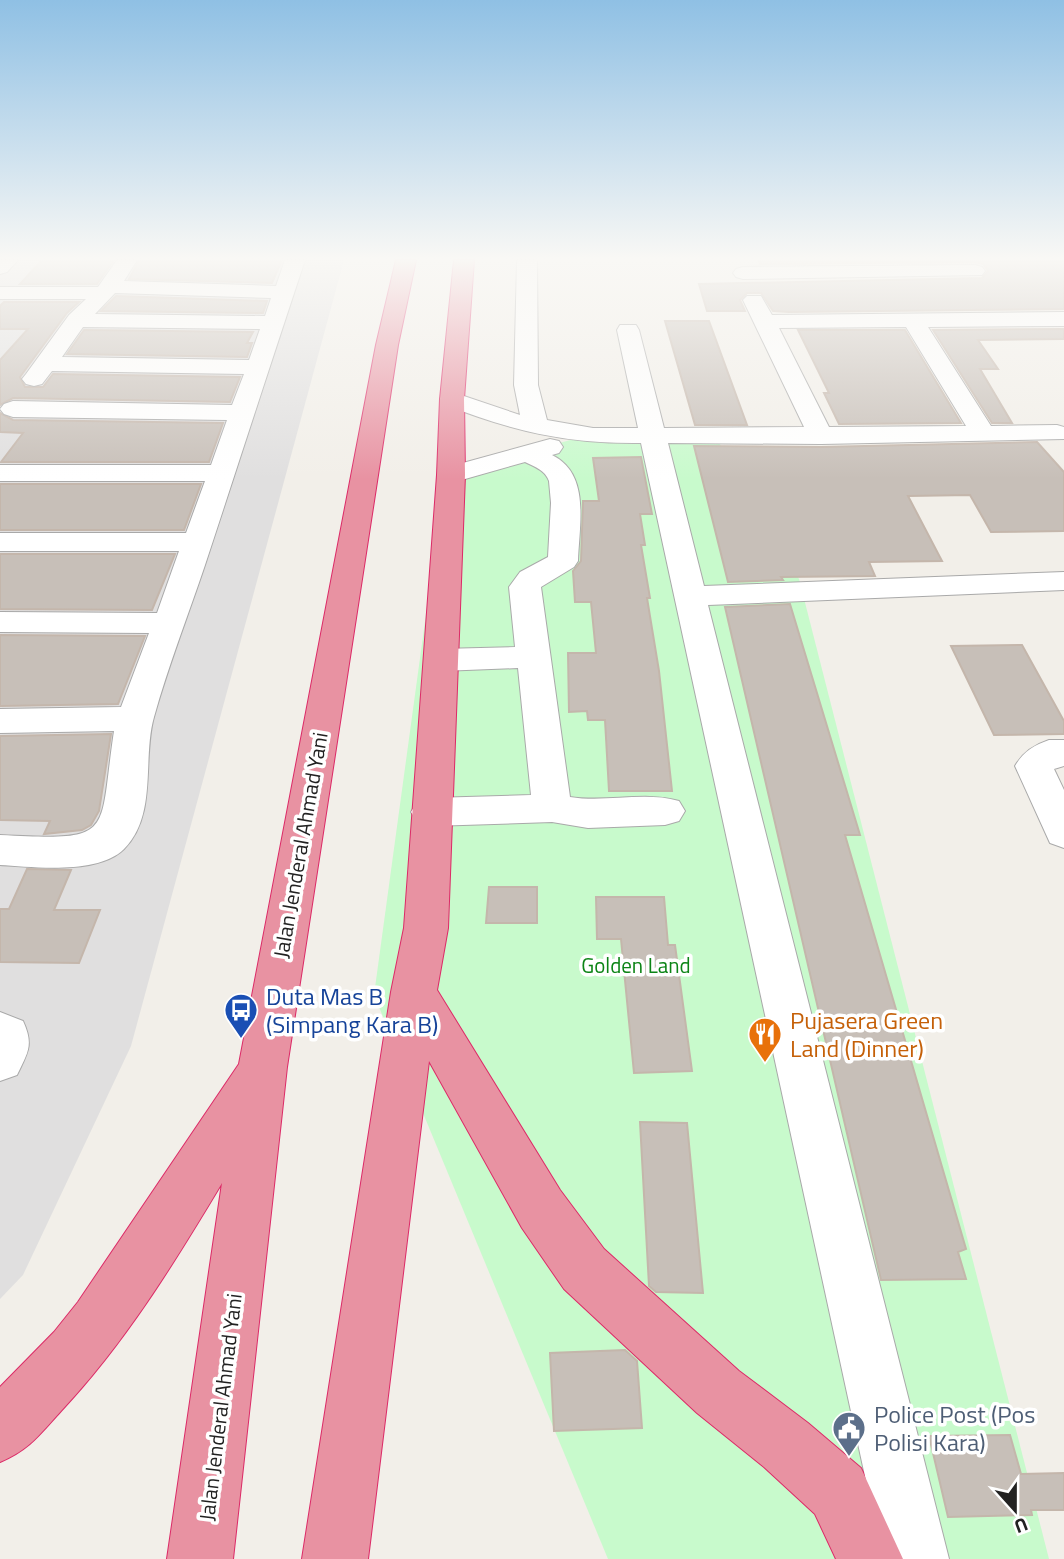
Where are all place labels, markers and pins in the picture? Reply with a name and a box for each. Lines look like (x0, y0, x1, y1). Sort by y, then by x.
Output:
place label: Duta Mas B (Simpang Kara B) (266, 978, 438, 1042)
bus stop icon: Duta Mas B (Simpang Kara B) (222, 991, 260, 1040)
place label: Pujasera Green Land (Dinner) (790, 1002, 943, 1066)
restaurant icon: Pujasera Green Land (Dinner) (746, 1015, 784, 1064)
place label: Police Post (Pos Polisi Kara) (874, 1396, 1035, 1460)
public building icon: Police Post (Pos Polisi Kara) (830, 1409, 868, 1458)

